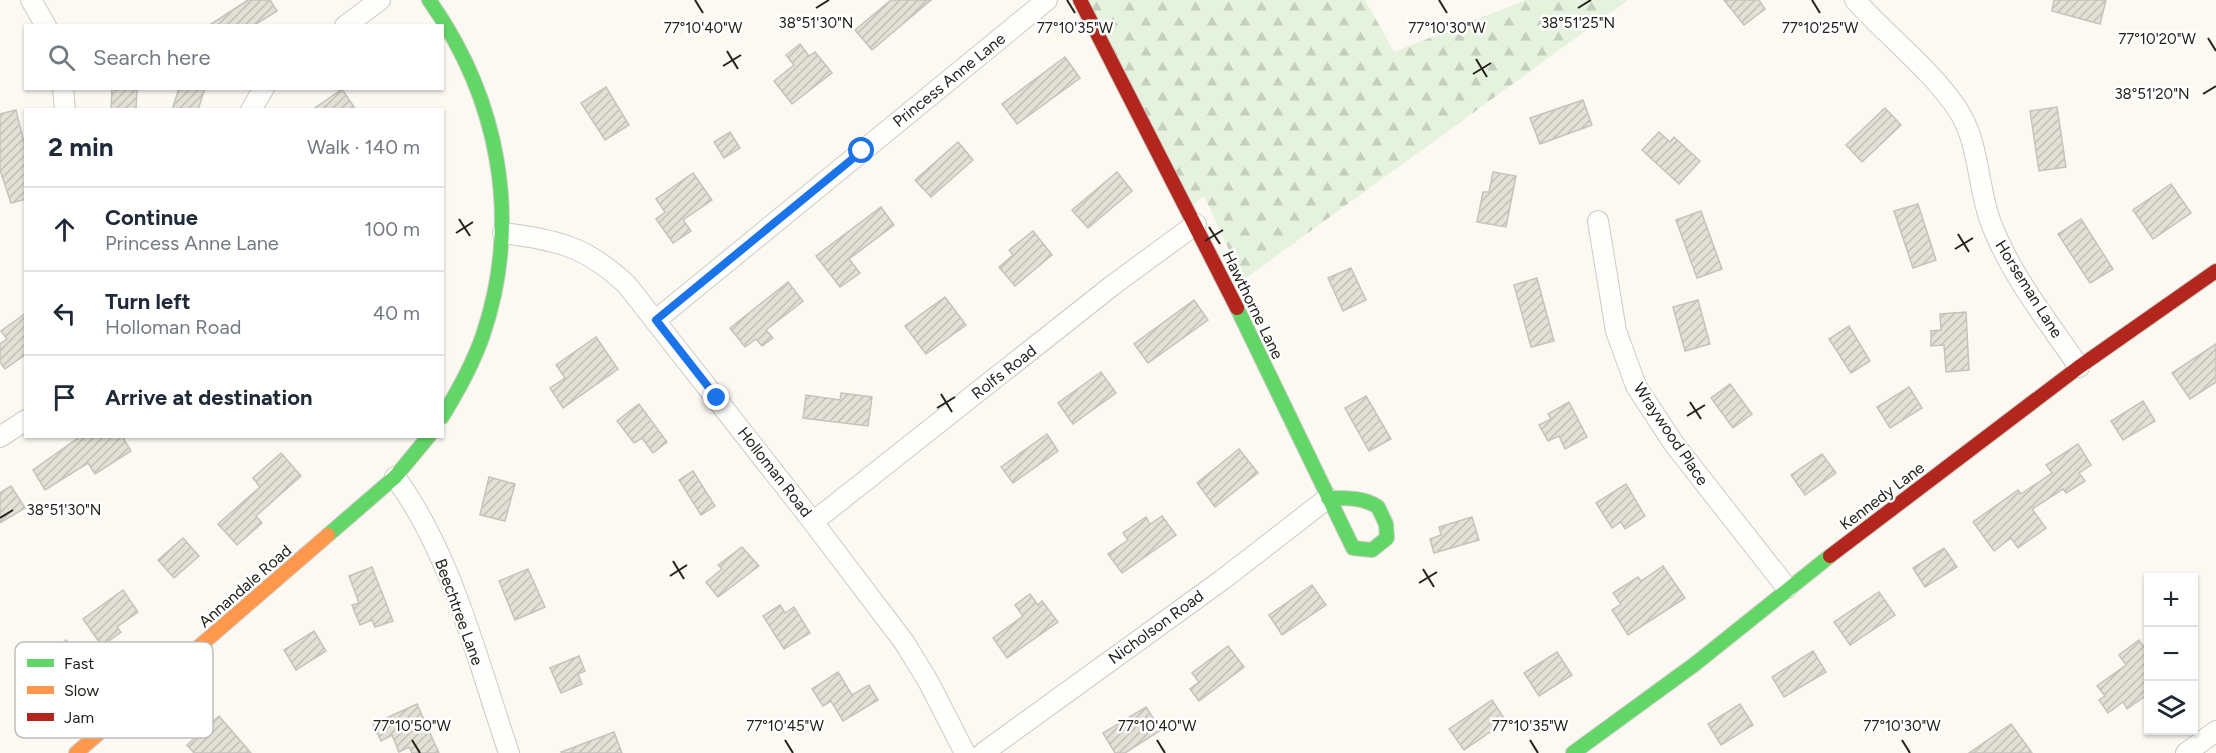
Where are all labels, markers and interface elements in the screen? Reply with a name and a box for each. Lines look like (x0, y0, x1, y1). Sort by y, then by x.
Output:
text: 38°51'30"N (779, 14, 853, 32)
text: 38°51'25"N (1541, 14, 1615, 32)
text: 77°10'40"W (664, 19, 743, 37)
text: 77°10'35"W (1037, 19, 1114, 37)
text: 77°10'30"W (1408, 19, 1486, 37)
text: 77°10'25"W (1782, 19, 1859, 37)
search box (24, 24, 444, 90)
street label: Princess Anne Lane (889, 29, 1009, 131)
text: 77°10'20"W (2118, 30, 2196, 48)
icon: search (45, 41, 78, 74)
text: Search here (93, 44, 211, 71)
text: 38°51'20"N (2114, 85, 2190, 103)
text: 2 min (48, 131, 114, 163)
text: Walk · 140 m (307, 135, 420, 159)
route start (848, 137, 874, 163)
text: Continue (105, 204, 198, 231)
icon: ahead (48, 213, 81, 246)
text: 100 m (364, 217, 420, 241)
text: Princess Anne Lane (105, 231, 279, 255)
street label: Horseman Lane (1991, 237, 2067, 342)
street label: Hawthorne Lane (1219, 248, 1288, 362)
text: Turn left (105, 288, 191, 315)
icon: left (48, 297, 81, 330)
text: 40 m (373, 301, 420, 325)
text: Holloman Road (105, 315, 241, 339)
street label: Rolfs Road (968, 341, 1040, 403)
street label: Wraywood Place (1630, 379, 1713, 489)
icon: arrive (48, 381, 81, 414)
text: Arrive at destination (105, 384, 313, 411)
route end (703, 384, 729, 410)
street label: Holloman Road (734, 423, 816, 521)
street label: Kennedy Lane (1836, 458, 1928, 534)
text: 38°51'30"N (27, 501, 101, 519)
street label: Annandale Road (195, 541, 295, 631)
street label: Beechtree Lane (431, 556, 487, 668)
map controls (2144, 573, 2198, 735)
button: + (2144, 573, 2198, 627)
street label: Nicholson Road (1105, 586, 1207, 668)
button: − (2144, 627, 2198, 681)
legend (15, 642, 213, 738)
text: Fast (64, 654, 94, 673)
text: Slow (64, 681, 99, 700)
button: layers (2144, 681, 2198, 735)
text: Jam (64, 708, 94, 727)
text: 77°10'50"W (373, 717, 452, 735)
text: 77°10'45"W (746, 717, 824, 735)
text: 77°10'40"W (1118, 717, 1197, 735)
text: 77°10'35"W (1492, 717, 1569, 735)
text: 77°10'30"W (1863, 717, 1941, 735)

